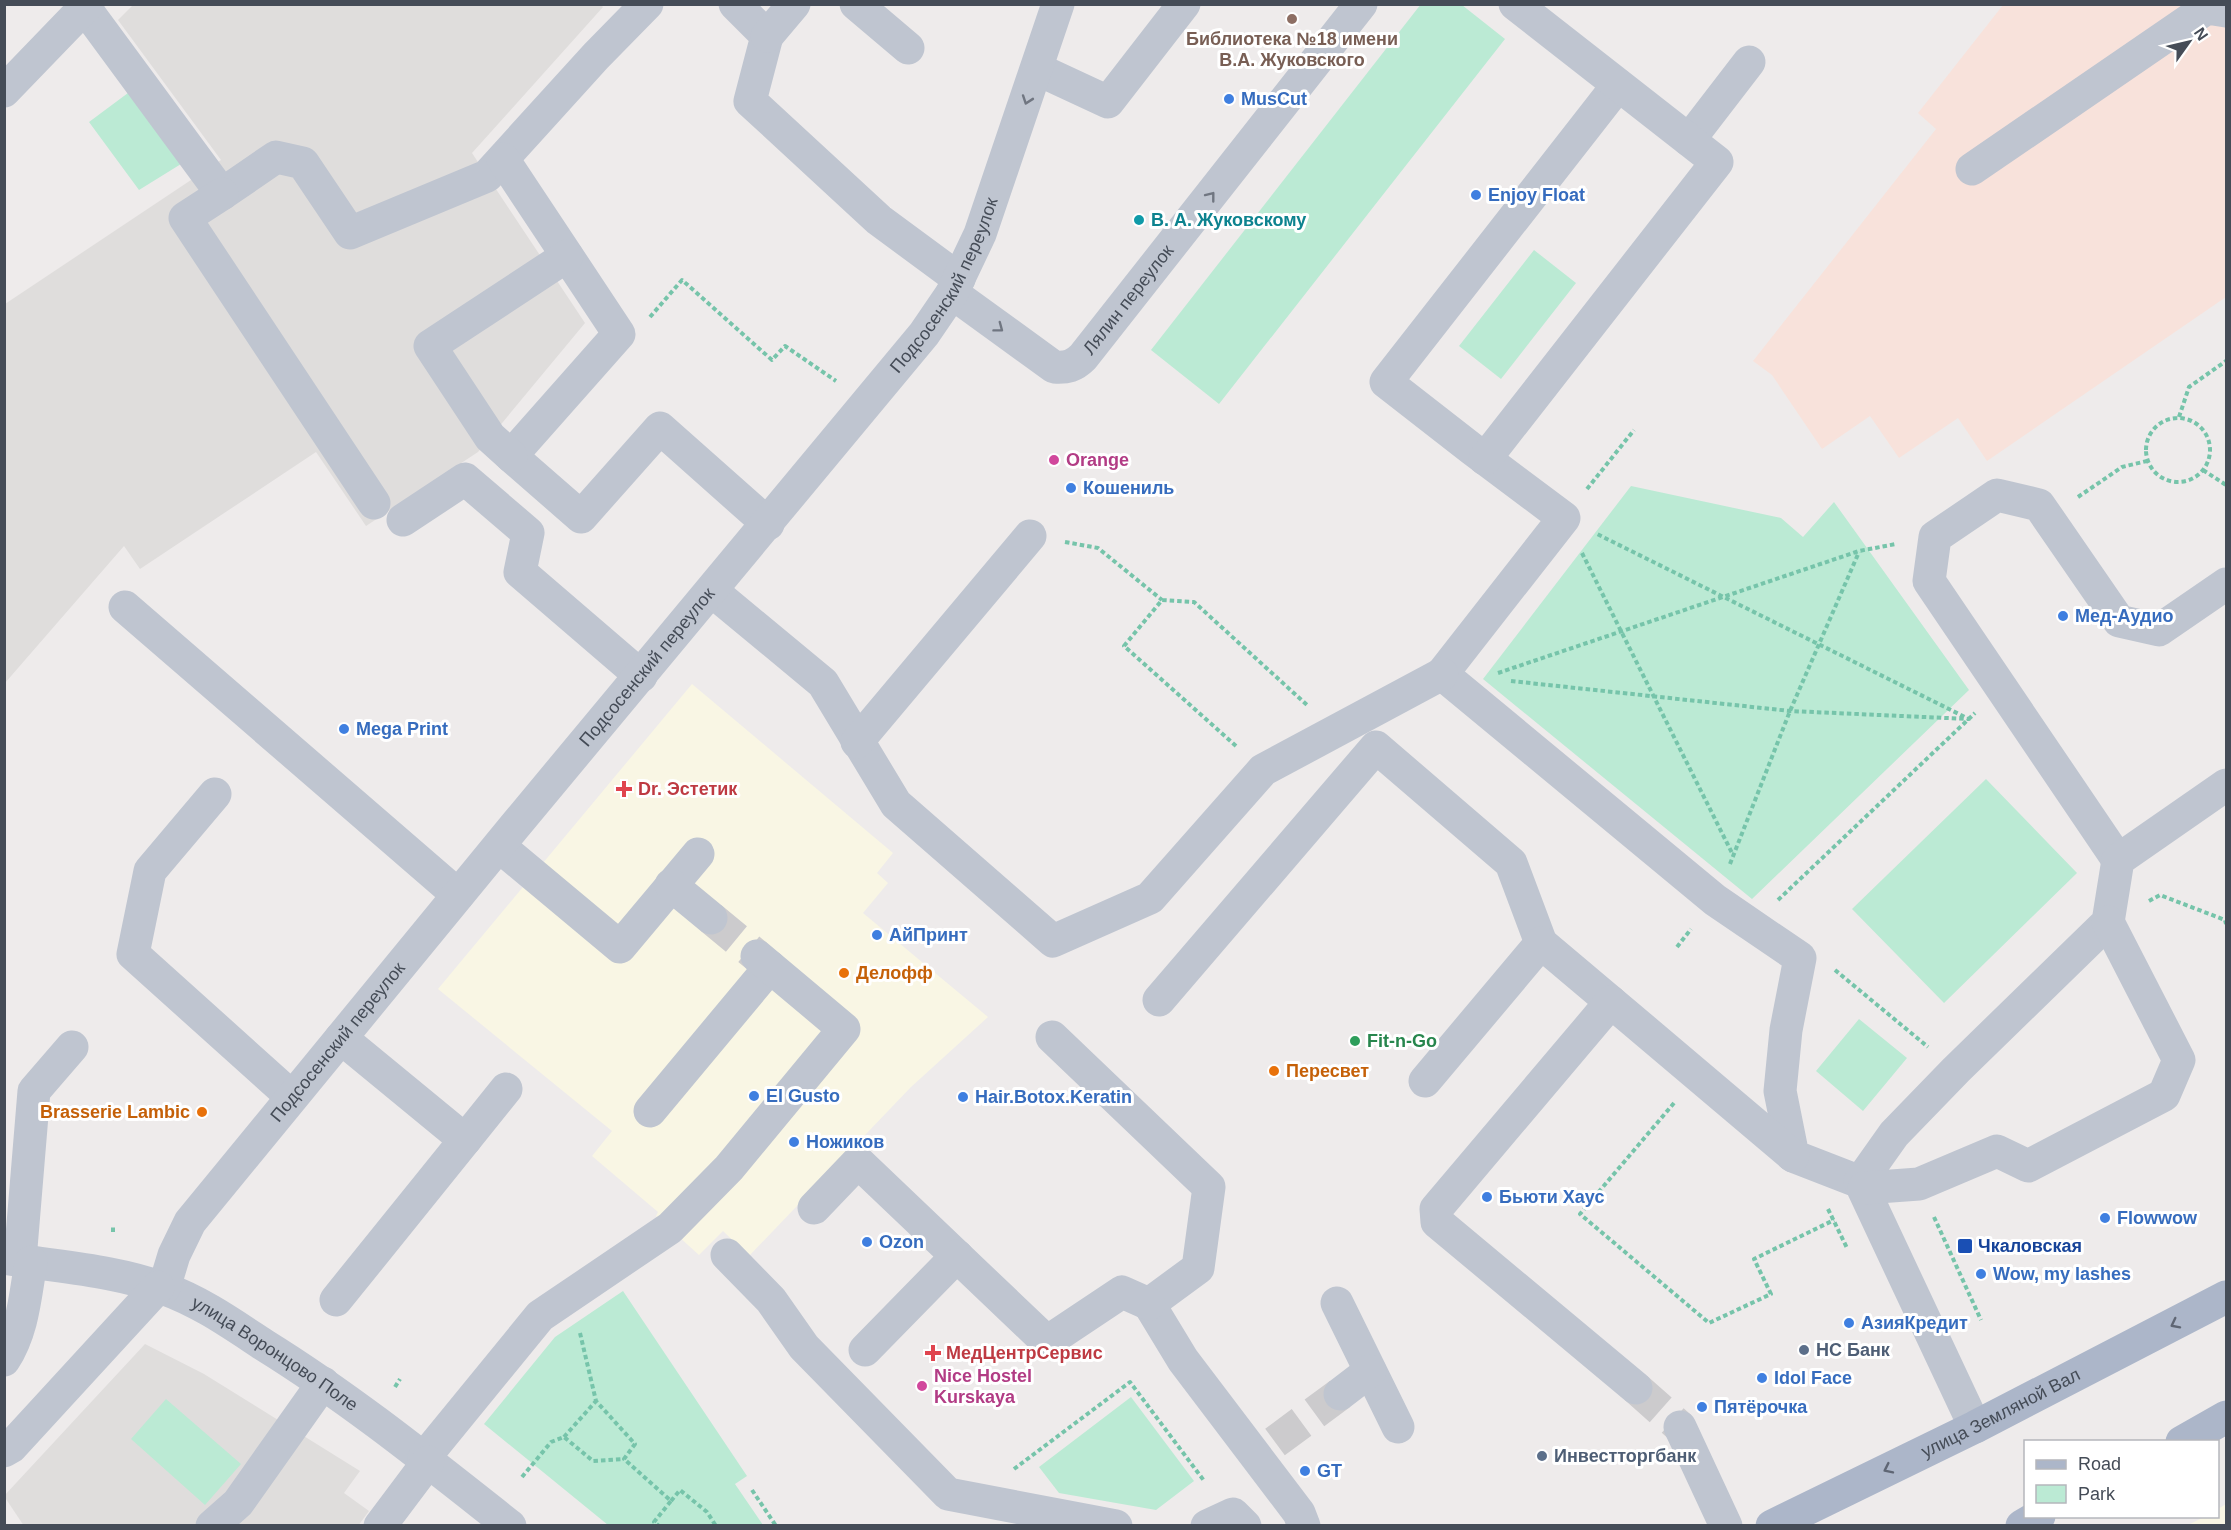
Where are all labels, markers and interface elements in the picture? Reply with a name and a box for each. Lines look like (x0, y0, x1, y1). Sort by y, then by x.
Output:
marker: Библиотека №18 имени В.А. Жуковского (1285, 12, 1299, 26)
north arrow (2159, 12, 2219, 72)
text: N (2191, 24, 2211, 43)
place label: Библиотека №18 имени В.А. Жуковского (1186, 29, 1398, 70)
place label: MusCut (1241, 89, 1307, 109)
marker: MusCut (1222, 92, 1236, 106)
one-way arrow (1021, 94, 1034, 105)
place label: Enjoy Float (1488, 185, 1585, 205)
marker: Enjoy Float (1469, 188, 1483, 202)
one-way arrow (1203, 192, 1214, 203)
street label: Подсосенский переулок (886, 195, 1002, 377)
place label: В. А. Жуковскому (1151, 210, 1306, 230)
marker: В. А. Жуковскому (1132, 213, 1146, 227)
street label: Лялин переулок (1079, 241, 1178, 358)
one-way arrow (993, 320, 1004, 331)
place label: Orange (1066, 450, 1129, 470)
marker: Orange (1047, 453, 1061, 467)
place label: Кошениль (1083, 478, 1174, 498)
marker: Кошениль (1064, 481, 1078, 495)
street label: Подсосенский переулок (575, 584, 719, 750)
place label: Мед-Аудио (2075, 606, 2173, 626)
marker: Мед-Аудио (2056, 609, 2070, 623)
place label: Mega Print (356, 719, 448, 739)
marker: Mega Print (337, 722, 351, 736)
place label: Dr. Эстетик (638, 779, 738, 799)
marker: Dr. Эстетик (615, 780, 633, 798)
place label: АйПринт (889, 925, 968, 945)
marker: АйПринт (870, 928, 884, 942)
street label: Подсосенский переулок (266, 958, 409, 1126)
place label: Делофф (856, 963, 933, 983)
marker: Делофф (837, 966, 851, 980)
place label: Fit-n-Go (1367, 1031, 1437, 1051)
marker: Fit-n-Go (1348, 1034, 1362, 1048)
place label: Пересвет (1286, 1061, 1369, 1081)
marker: Пересвет (1267, 1064, 1281, 1078)
place label: El Gusto (766, 1086, 840, 1106)
place label: Hair.Botox.Keratin (975, 1087, 1132, 1107)
marker: El Gusto (747, 1089, 761, 1103)
marker: Hair.Botox.Keratin (956, 1090, 970, 1104)
place label: Brasserie Lambic (40, 1102, 190, 1122)
marker: Brasserie Lambic (195, 1105, 209, 1119)
place label: Ножиков (806, 1132, 884, 1152)
marker: Ножиков (787, 1135, 801, 1149)
place label: Бьюти Хаус (1499, 1187, 1604, 1207)
marker: Бьюти Хаус (1480, 1190, 1494, 1204)
place label: Flowwow (2117, 1208, 2198, 1228)
marker: Flowwow (2098, 1211, 2112, 1225)
place label: Ozon (879, 1232, 924, 1252)
marker: Ozon (860, 1235, 874, 1249)
place label: Чкаловская (1978, 1236, 2082, 1256)
marker: Чкаловская (1956, 1237, 1974, 1255)
place label: Wow, my lashes (1993, 1264, 2131, 1284)
marker: Wow, my lashes (1974, 1267, 1988, 1281)
street label: улица Воронцово Поле (188, 1292, 362, 1415)
place label: АзияКредит (1861, 1313, 1968, 1333)
marker: АзияКредит (1842, 1316, 1856, 1330)
one-way arrow (2170, 1316, 2181, 1328)
place label: НС Банк (1816, 1340, 1891, 1360)
place label: МедЦентрСервис (946, 1343, 1103, 1363)
marker: НС Банк (1797, 1343, 1811, 1357)
marker: МедЦентрСервис (924, 1344, 942, 1362)
street label: улица Земляной Вал (1918, 1364, 2083, 1462)
place label: Nice Hostel Kurskaya (934, 1366, 1032, 1407)
place label: Idol Face (1774, 1368, 1852, 1388)
marker: Idol Face (1755, 1371, 1769, 1385)
marker: Nice Hostel Kurskaya (915, 1379, 929, 1393)
place label: Пятёрочка (1714, 1397, 1808, 1417)
marker: Пятёрочка (1695, 1400, 1709, 1414)
legend (2024, 1440, 2219, 1518)
place label: Инвестторгбанк (1554, 1446, 1697, 1466)
marker: Инвестторгбанк (1535, 1449, 1549, 1463)
text: Road (2078, 1454, 2121, 1474)
place label: GT (1317, 1461, 1342, 1481)
one-way arrow (1884, 1462, 1895, 1473)
marker: GT (1298, 1464, 1312, 1478)
text: Park (2078, 1484, 2116, 1504)

